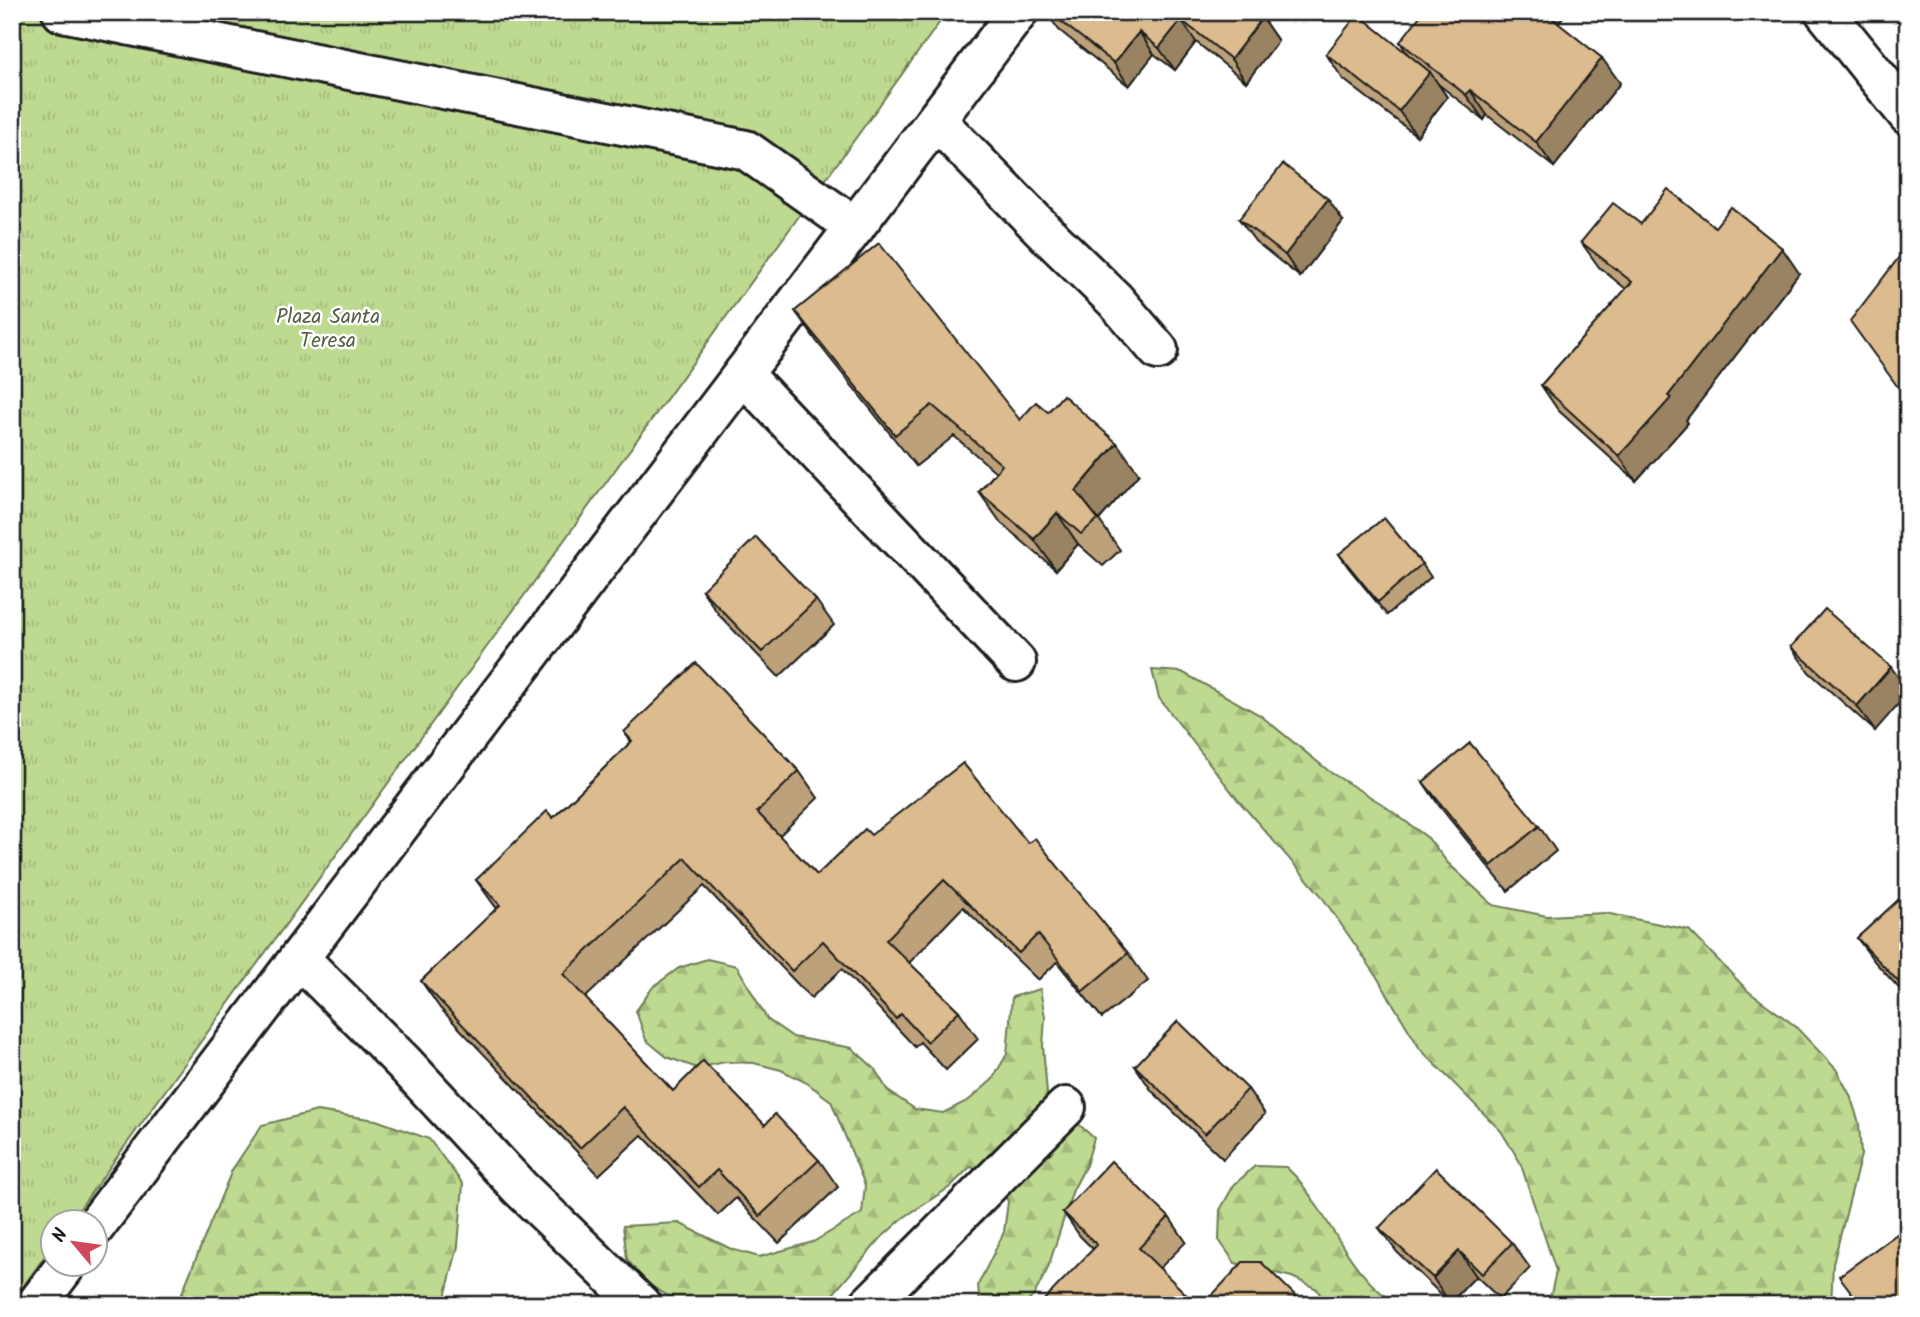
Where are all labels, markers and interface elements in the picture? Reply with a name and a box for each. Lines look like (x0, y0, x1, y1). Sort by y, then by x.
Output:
park label: Plaza Santa Teresa (276, 301, 380, 358)
north arrow (38, 1208, 108, 1278)
text: N (45, 1223, 77, 1248)

